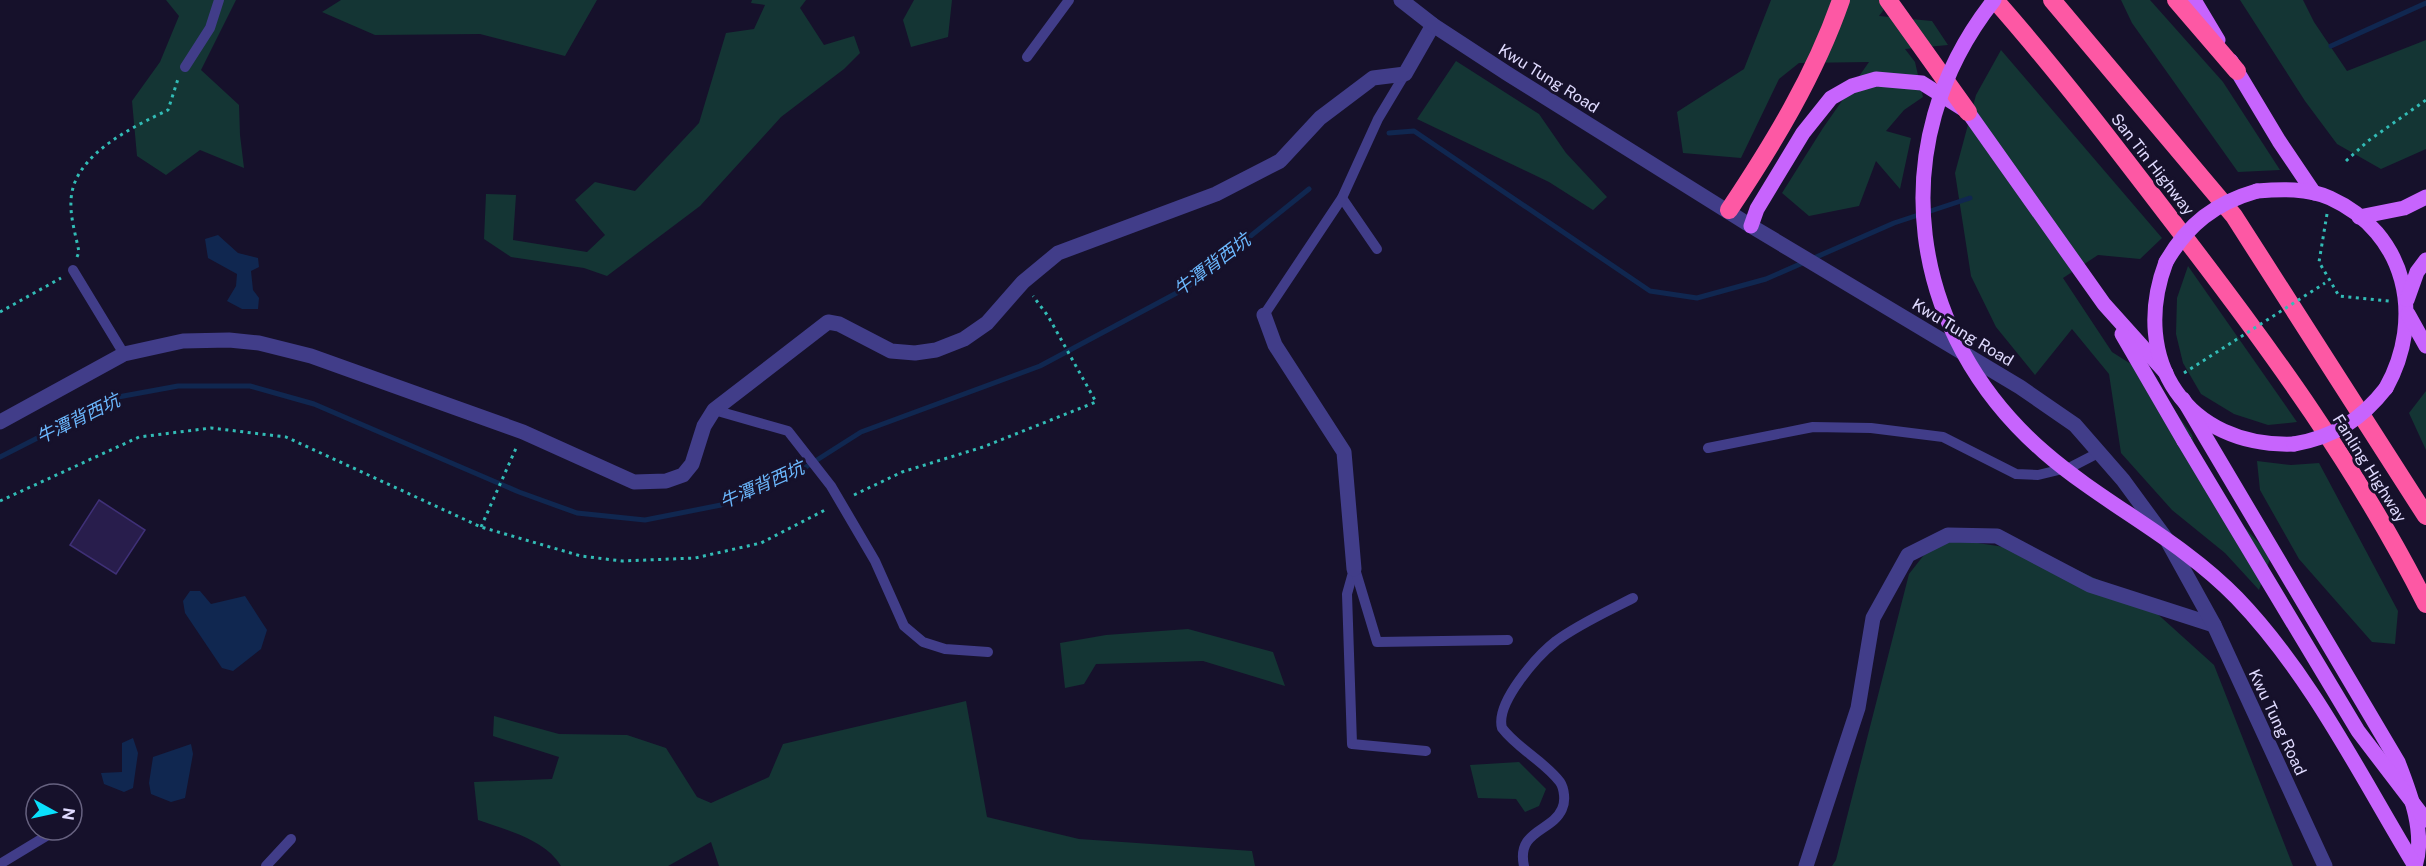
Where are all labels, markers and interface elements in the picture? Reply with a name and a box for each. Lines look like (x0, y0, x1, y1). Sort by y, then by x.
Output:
street label: Kwu Tung Road (1495, 40, 1602, 117)
street label: San Tin Highway (2107, 110, 2198, 219)
water label: 牛潭背西坑 (1169, 227, 1256, 300)
street label: Kwu Tung Road (1909, 295, 2017, 370)
water label: 牛潭背西坑 (33, 388, 126, 448)
street label: Fanling Highway (2329, 411, 2411, 526)
water label: 牛潭背西坑 (716, 455, 810, 512)
street label: Kwu Tung Road (2245, 666, 2310, 778)
north arrow (24, 782, 84, 842)
text: N (58, 806, 79, 822)

